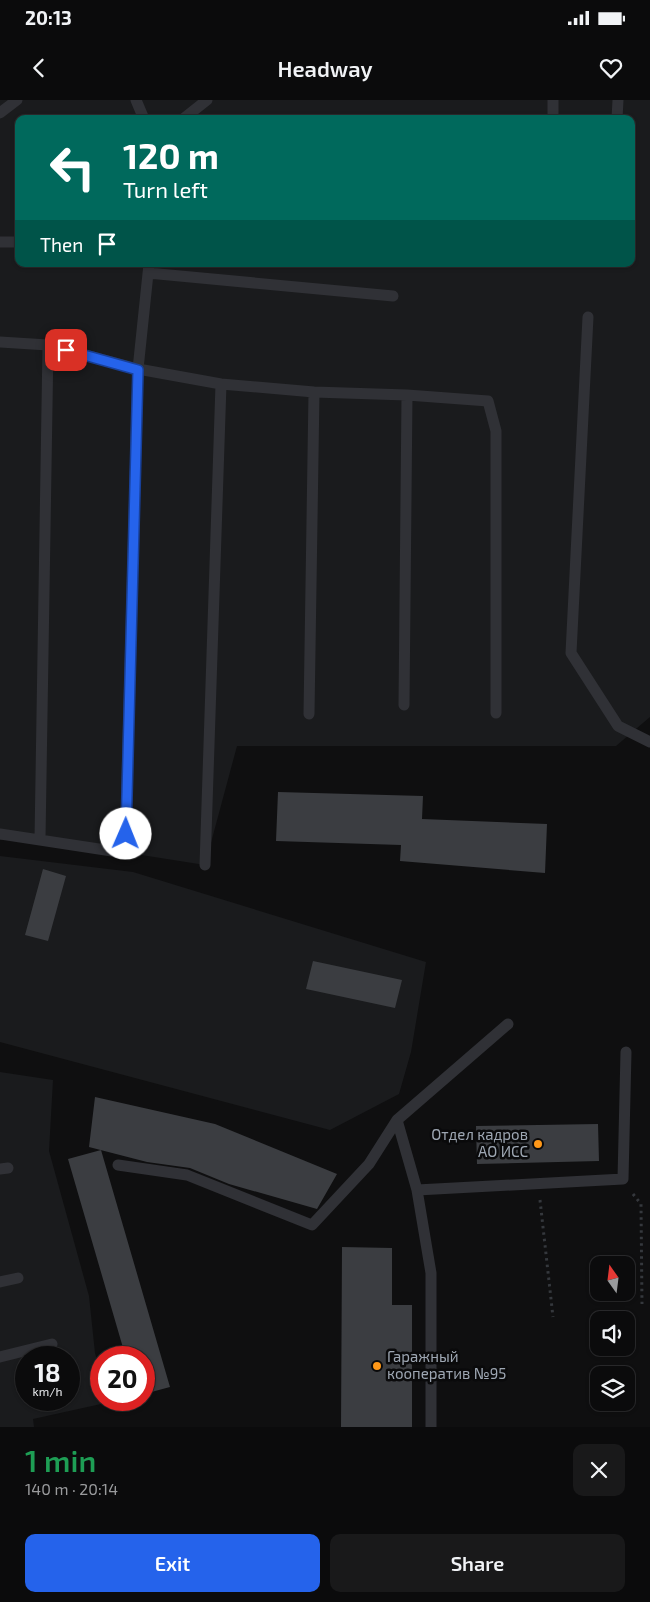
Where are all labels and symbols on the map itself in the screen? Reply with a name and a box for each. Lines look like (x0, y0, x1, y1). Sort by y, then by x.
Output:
pin (45, 329, 87, 371)
position arrow (99, 807, 151, 859)
place label: Отдел кадров АО ИСС (431, 1125, 528, 1160)
marker: Отдел кадров АО ИСС (532, 1138, 544, 1150)
north arrow (590, 1256, 635, 1301)
speed limit sign: 20 (90, 1346, 155, 1411)
place label: Гаражный кооператив №95 (387, 1347, 506, 1382)
marker: Гаражный кооператив №95 (371, 1360, 383, 1372)

